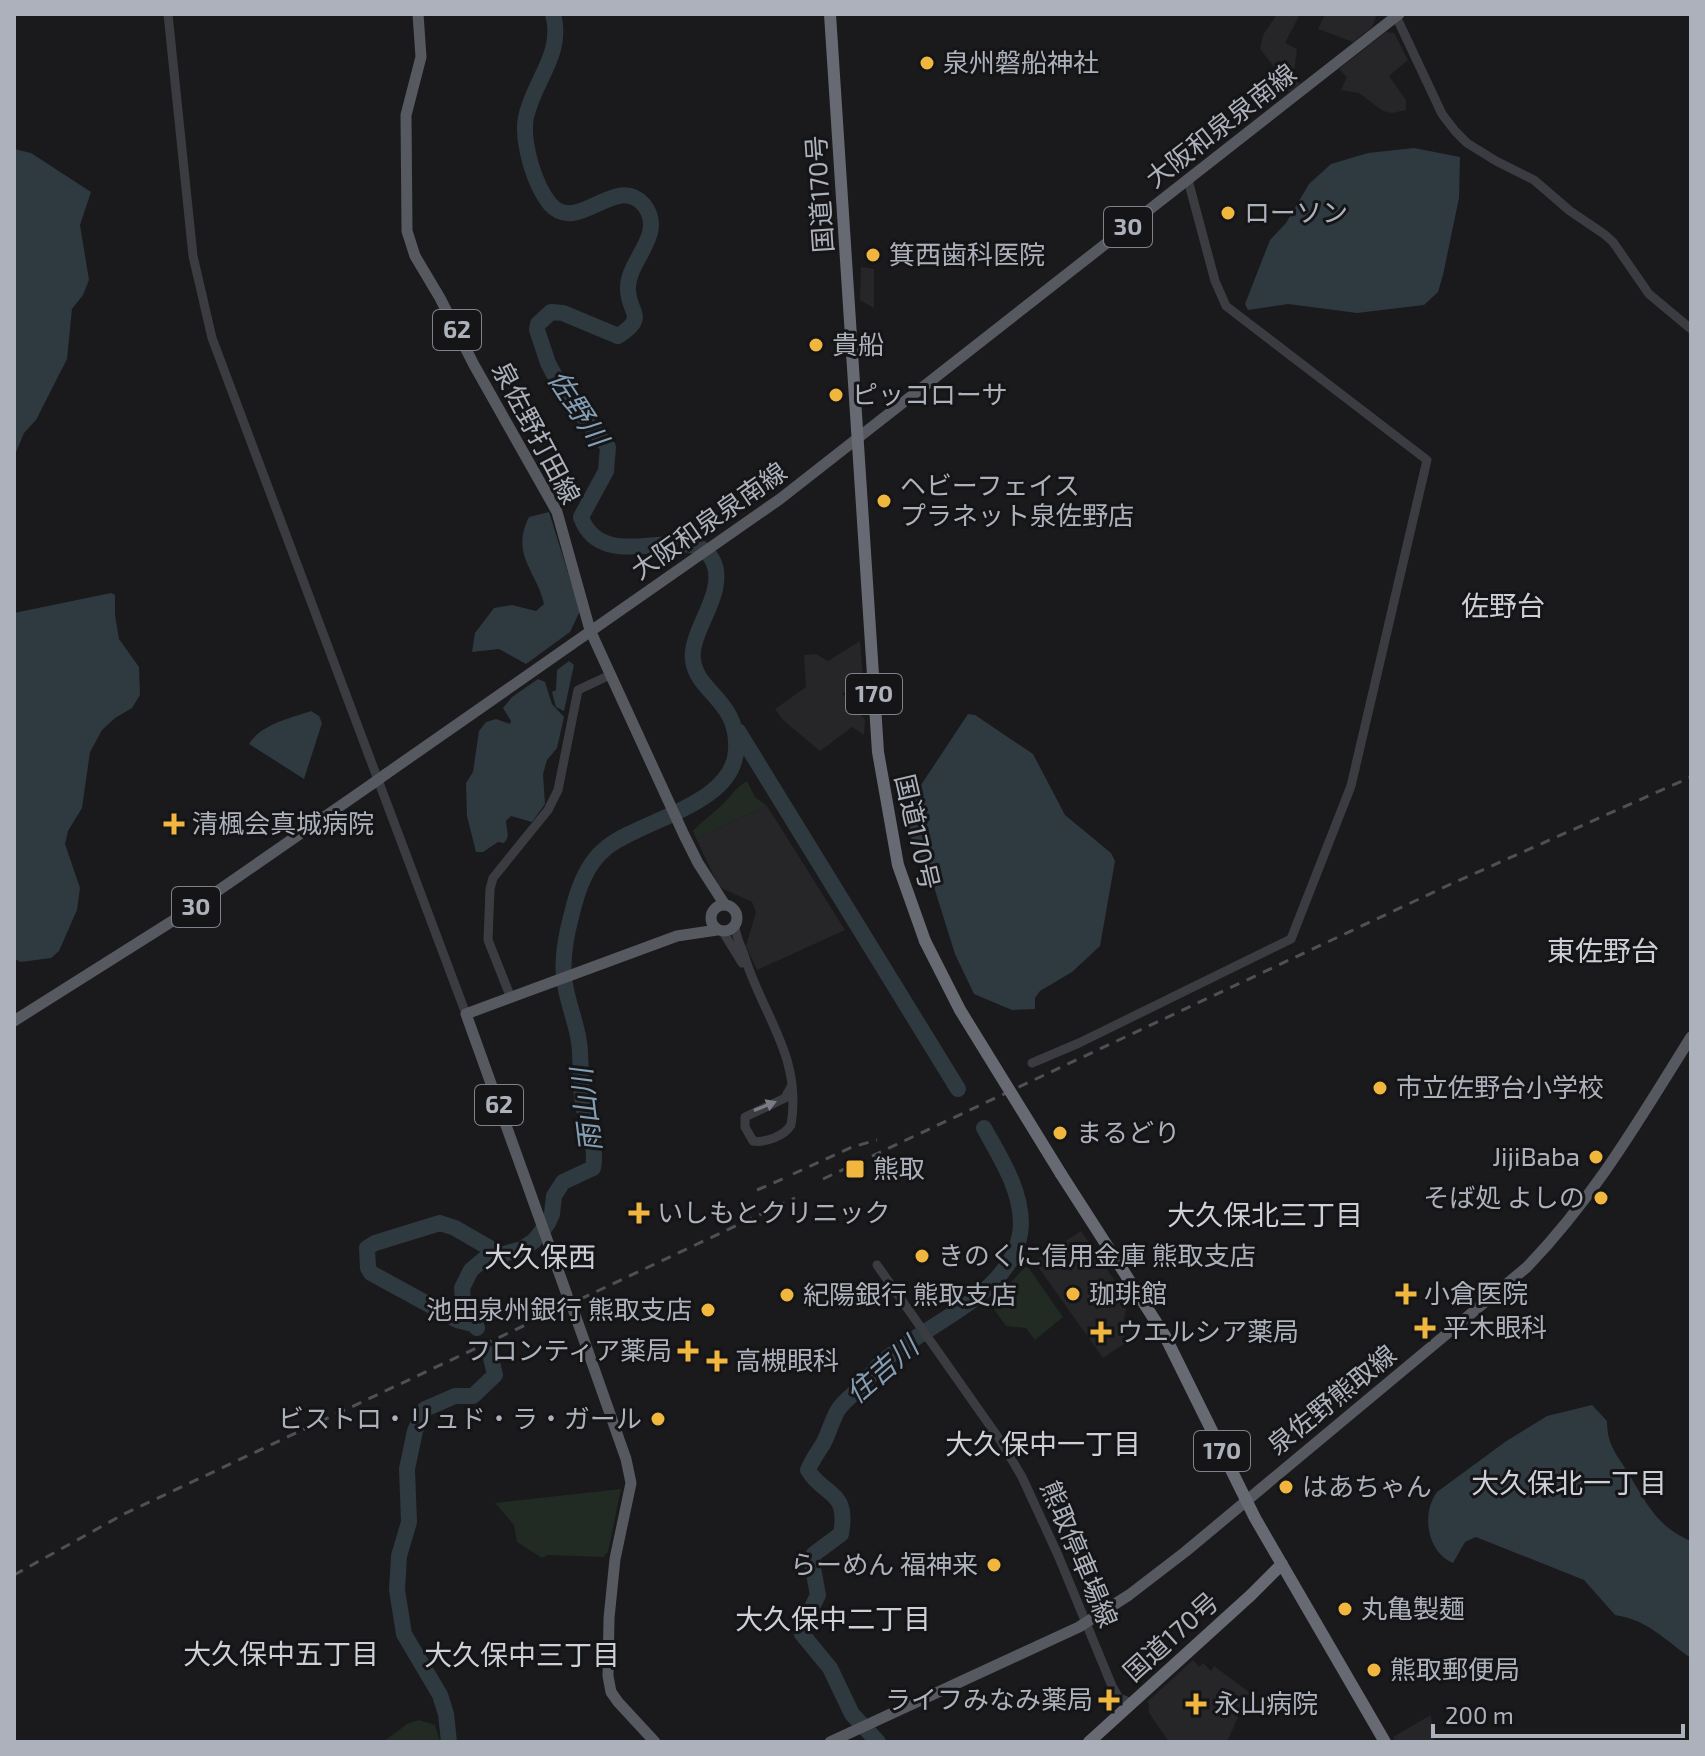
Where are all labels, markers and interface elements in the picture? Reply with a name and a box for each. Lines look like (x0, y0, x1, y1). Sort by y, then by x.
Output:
place label: 泉州磐船神社 (943, 46, 1099, 77)
marker: 泉州磐船神社 (918, 54, 936, 72)
street label: 大阪和泉泉南線 (1139, 57, 1301, 193)
street label: 国道170号 (799, 134, 838, 254)
place label: ローソン (1244, 196, 1348, 227)
marker: ローソン (1219, 204, 1237, 222)
road number: 30 (1104, 207, 1152, 247)
place label: 箕西歯科医院 (889, 238, 1045, 269)
marker: 箕西歯科医院 (864, 246, 882, 264)
road number: 62 (433, 310, 481, 350)
place label: 貴船 (832, 328, 884, 359)
marker: 貴船 (807, 336, 825, 354)
street label: 泉佐野打田線 (487, 356, 588, 508)
water label: 佐野川 (542, 363, 618, 454)
place label: ピッコローサ (852, 378, 1007, 409)
marker: ピッコローサ (827, 386, 845, 404)
street label: 大阪和泉泉南線 (625, 455, 792, 585)
place label: ヘビーフェイス プラネット泉佐野店 (900, 469, 1134, 530)
marker: ヘビーフェイス プラネット泉佐野店 (875, 492, 893, 510)
district label: 佐野台 (1461, 588, 1545, 622)
road number: 170 (846, 674, 902, 714)
street label: 国道170号 (890, 771, 947, 892)
place label: 清楓会真城病院 (192, 807, 374, 838)
marker: 清楓会真城病院 (163, 813, 185, 835)
road number: 30 (172, 887, 220, 927)
district label: 東佐野台 (1547, 933, 1659, 967)
water label: 雨山川 (563, 1063, 607, 1154)
place label: 市立佐野台小学校 (1396, 1071, 1604, 1102)
marker: 市立佐野台小学校 (1371, 1079, 1389, 1097)
road number: 62 (475, 1085, 523, 1125)
one-way arrow (753, 1100, 777, 1113)
place label: まるどり (1076, 1116, 1180, 1147)
marker: まるどり (1051, 1124, 1069, 1142)
place label: JijiBaba (1492, 1140, 1580, 1171)
marker: JijiBaba (1587, 1148, 1605, 1166)
place label: 熊取 (873, 1152, 925, 1183)
marker: 熊取 (844, 1158, 866, 1180)
place label: そば処 よしの (1423, 1181, 1585, 1212)
marker: そば処 よしの (1592, 1189, 1610, 1207)
place label: いしもとクリニック (657, 1196, 890, 1227)
district label: 大久保北三丁目 (1167, 1197, 1363, 1231)
marker: いしもとクリニック (628, 1202, 650, 1224)
district label: 大久保西 (484, 1239, 596, 1273)
place label: きのくに信用金庫 熊取支店 (938, 1239, 1256, 1270)
marker: きのくに信用金庫 熊取支店 (913, 1247, 931, 1265)
place label: 珈琲館 (1089, 1277, 1167, 1308)
place label: 小倉医院 (1424, 1277, 1528, 1308)
place label: 紀陽銀行 熊取支店 (803, 1278, 1017, 1309)
marker: 小倉医院 (1395, 1283, 1417, 1305)
marker: 珈琲館 (1064, 1285, 1082, 1303)
marker: 紀陽銀行 熊取支店 (778, 1286, 796, 1304)
place label: 池田泉州銀行 熊取支店 (426, 1293, 692, 1324)
marker: 池田泉州銀行 熊取支店 (699, 1301, 717, 1319)
place label: 平木眼科 (1443, 1311, 1547, 1342)
place label: ウエルシア薬局 (1117, 1315, 1299, 1346)
marker: 平木眼科 (1414, 1317, 1436, 1339)
marker: ウエルシア薬局 (1092, 1323, 1110, 1341)
water label: 住吉川 (838, 1327, 926, 1410)
place label: フロンティア薬局 (466, 1334, 672, 1365)
street label: 泉佐野熊取線 (1261, 1338, 1401, 1460)
marker: フロンティア薬局 (679, 1342, 697, 1360)
place label: 高槻眼科 (735, 1344, 839, 1375)
marker: 高槻眼科 (706, 1350, 728, 1372)
place label: ビストロ・リュド・ラ・ガール (278, 1402, 642, 1433)
marker: ビストロ・リュド・ラ・ガール (649, 1410, 667, 1428)
district label: 大久保中一丁目 (945, 1426, 1141, 1460)
road number: 170 (1194, 1431, 1250, 1471)
district label: 大久保北一丁目 (1471, 1465, 1667, 1499)
place label: はあちゃん (1302, 1470, 1432, 1501)
street label: 熊取停車場線 (1036, 1476, 1125, 1631)
marker: はあちゃん (1277, 1478, 1295, 1496)
place label: らーめん 福神来 (790, 1548, 978, 1579)
marker: らーめん 福神来 (985, 1556, 1003, 1574)
street label: 国道170号 (1116, 1585, 1224, 1687)
place label: 丸亀製麺 (1361, 1592, 1465, 1623)
marker: 丸亀製麺 (1336, 1600, 1354, 1618)
district label: 大久保中二丁目 (735, 1601, 931, 1635)
district label: 大久保中五丁目 (183, 1636, 379, 1670)
district label: 大久保中三丁目 (424, 1637, 620, 1671)
place label: 熊取郵便局 (1390, 1653, 1520, 1684)
marker: 熊取郵便局 (1365, 1661, 1383, 1679)
place label: ライフみなみ薬局 (885, 1683, 1093, 1714)
place label: 永山病院 (1214, 1687, 1318, 1718)
scale bar (1433, 1688, 1683, 1738)
marker: ライフみなみ薬局 (1100, 1691, 1118, 1709)
marker: 永山病院 (1185, 1693, 1207, 1715)
text: 200 m (1445, 1700, 1514, 1729)

